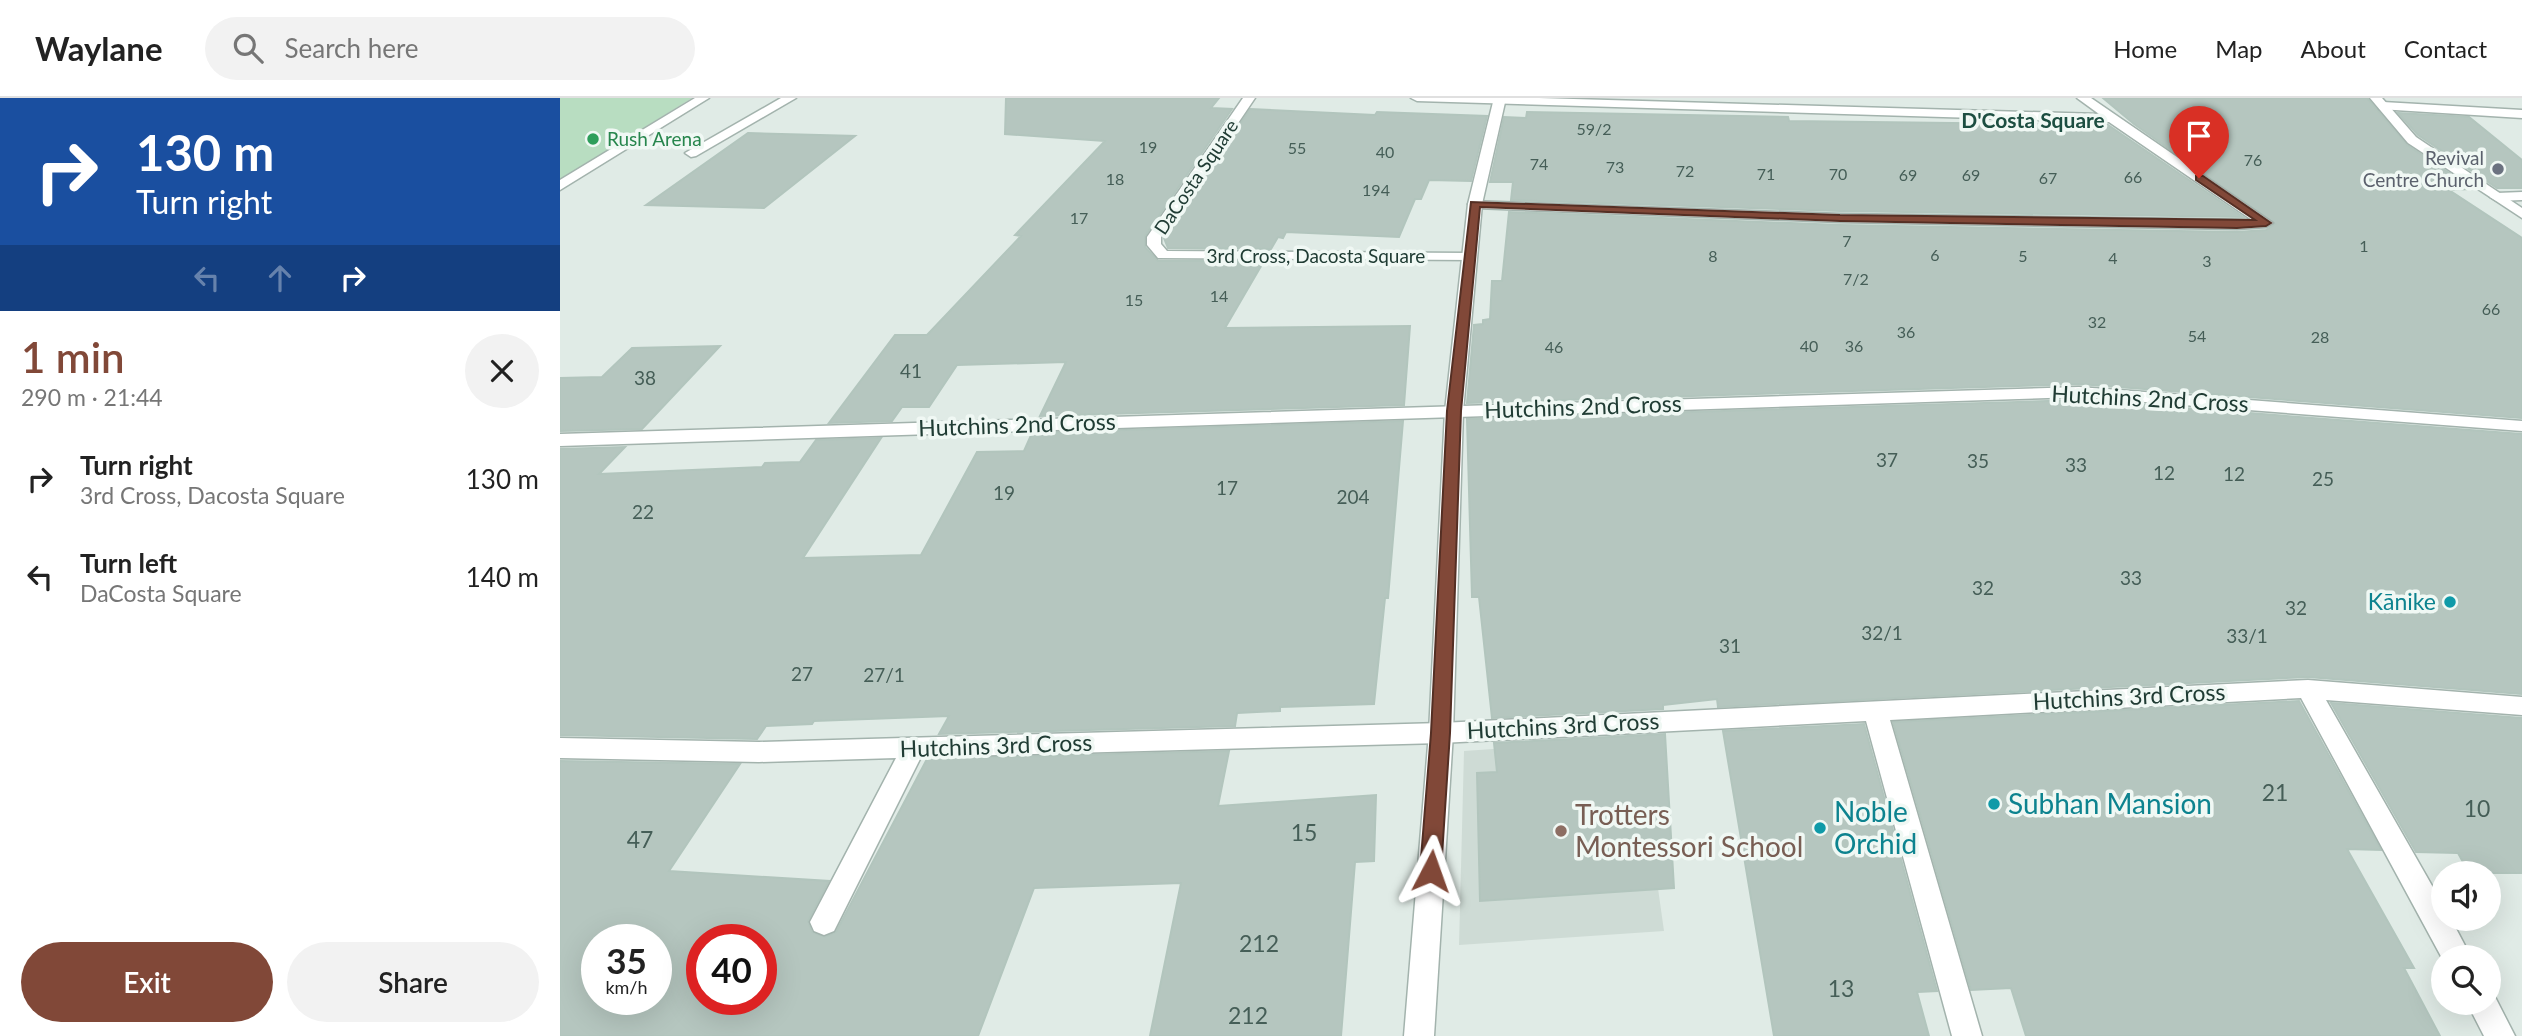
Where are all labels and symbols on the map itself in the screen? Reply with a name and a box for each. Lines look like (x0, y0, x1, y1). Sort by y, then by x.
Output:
pin (2169, 106, 2229, 178)
district label: D'Costa Square (1961, 107, 2105, 132)
street label: DaCosta Square (1149, 115, 1242, 239)
house number: 59/2 (1576, 119, 1612, 138)
place label: Rush Arena (607, 127, 702, 150)
marker: Rush Arena (585, 131, 601, 147)
house number: 19 (1139, 137, 1157, 156)
house number: 55 (1288, 138, 1306, 157)
house number: 40 (1376, 142, 1394, 161)
place label: Revival Centre Church (2363, 146, 2484, 191)
house number: 76 (2244, 150, 2262, 169)
house number: 74 (1530, 154, 1548, 173)
house number: 73 (1606, 157, 1624, 176)
house number: 72 (1676, 161, 1694, 180)
marker: Revival Centre Church (2490, 161, 2506, 177)
house number: 71 (1757, 164, 1775, 183)
house number: 70 (1829, 164, 1847, 183)
house number: 69 (1899, 165, 1917, 184)
house number: 69 (1962, 165, 1980, 184)
house number: 66 (2124, 167, 2142, 186)
house number: 67 (2039, 168, 2057, 187)
house number: 18 (1106, 169, 1124, 188)
house number: 194 (1362, 180, 1390, 199)
house number: 17 (1070, 208, 1088, 227)
house number: 7 (1842, 231, 1852, 250)
house number: 1 (2359, 236, 2369, 255)
street label: 3rd Cross, Dacosta Square (1207, 244, 1425, 267)
house number: 6 (1930, 245, 1940, 264)
house number: 8 (1708, 246, 1718, 265)
house number: 5 (2018, 246, 2028, 265)
house number: 4 (2108, 248, 2118, 267)
house number: 3 (2202, 251, 2212, 270)
house number: 7/2 (1843, 269, 1869, 288)
house number: 14 (1210, 286, 1228, 305)
house number: 15 (1125, 290, 1143, 309)
house number: 66 (2482, 299, 2500, 318)
house number: 32 (2088, 312, 2106, 331)
house number: 36 (1897, 322, 1915, 341)
house number: 54 (2188, 326, 2206, 345)
house number: 28 (2311, 327, 2329, 346)
house number: 40 (1800, 336, 1818, 355)
house number: 36 (1845, 336, 1863, 355)
house number: 46 (1545, 337, 1563, 356)
house number: 41 (900, 359, 922, 382)
house number: 38 (634, 366, 656, 389)
street label: Hutchins 2nd Cross (2051, 379, 2249, 417)
street label: Hutchins 2nd Cross (1484, 389, 1682, 423)
street label: Hutchins 2nd Cross (918, 407, 1116, 441)
house number: 37 (1876, 448, 1898, 471)
house number: 35 (1967, 449, 1989, 472)
house number: 33 (2065, 453, 2087, 476)
house number: 12 (2153, 461, 2175, 484)
house number: 12 (2223, 462, 2245, 485)
house number: 25 (2312, 467, 2334, 490)
house number: 17 (1216, 476, 1238, 499)
house number: 19 (993, 481, 1015, 504)
house number: 204 (1336, 485, 1370, 508)
house number: 22 (632, 500, 654, 523)
house number: 33 (2120, 566, 2142, 589)
house number: 32 (1972, 576, 1994, 599)
place label: Kānike (2368, 587, 2436, 615)
marker: Kānike (2442, 594, 2458, 610)
house number: 32 (2285, 596, 2307, 619)
house number: 32/1 (1861, 621, 1903, 644)
house number: 33/1 (2226, 624, 2268, 647)
house number: 31 (1719, 634, 1741, 657)
house number: 27 (791, 662, 813, 685)
house number: 27/1 (863, 663, 905, 686)
street label: Hutchins 3rd Cross (2032, 677, 2226, 715)
street label: Hutchins 3rd Cross (1466, 706, 1660, 744)
street label: Hutchins 3rd Cross (899, 728, 1093, 762)
house number: 21 (2262, 778, 2288, 806)
place label: Subhan Mansion (2008, 786, 2212, 820)
place label: Noble Orchid (1834, 794, 1917, 860)
house number: 10 (2464, 794, 2490, 822)
marker: Subhan Mansion (1986, 796, 2002, 812)
place label: Trotters Montessori School (1575, 797, 1803, 863)
house number: 15 (1291, 818, 1317, 846)
marker: Noble Orchid (1812, 820, 1828, 836)
marker: Trotters Montessori School (1553, 823, 1569, 839)
house number: 47 (627, 825, 653, 853)
position arrow (1394, 834, 1468, 908)
speed limit sign: 40 (686, 924, 777, 1015)
house number: 212 (1239, 929, 1279, 957)
house number: 13 (1828, 974, 1854, 1002)
house number: 212 (1228, 1001, 1268, 1029)

